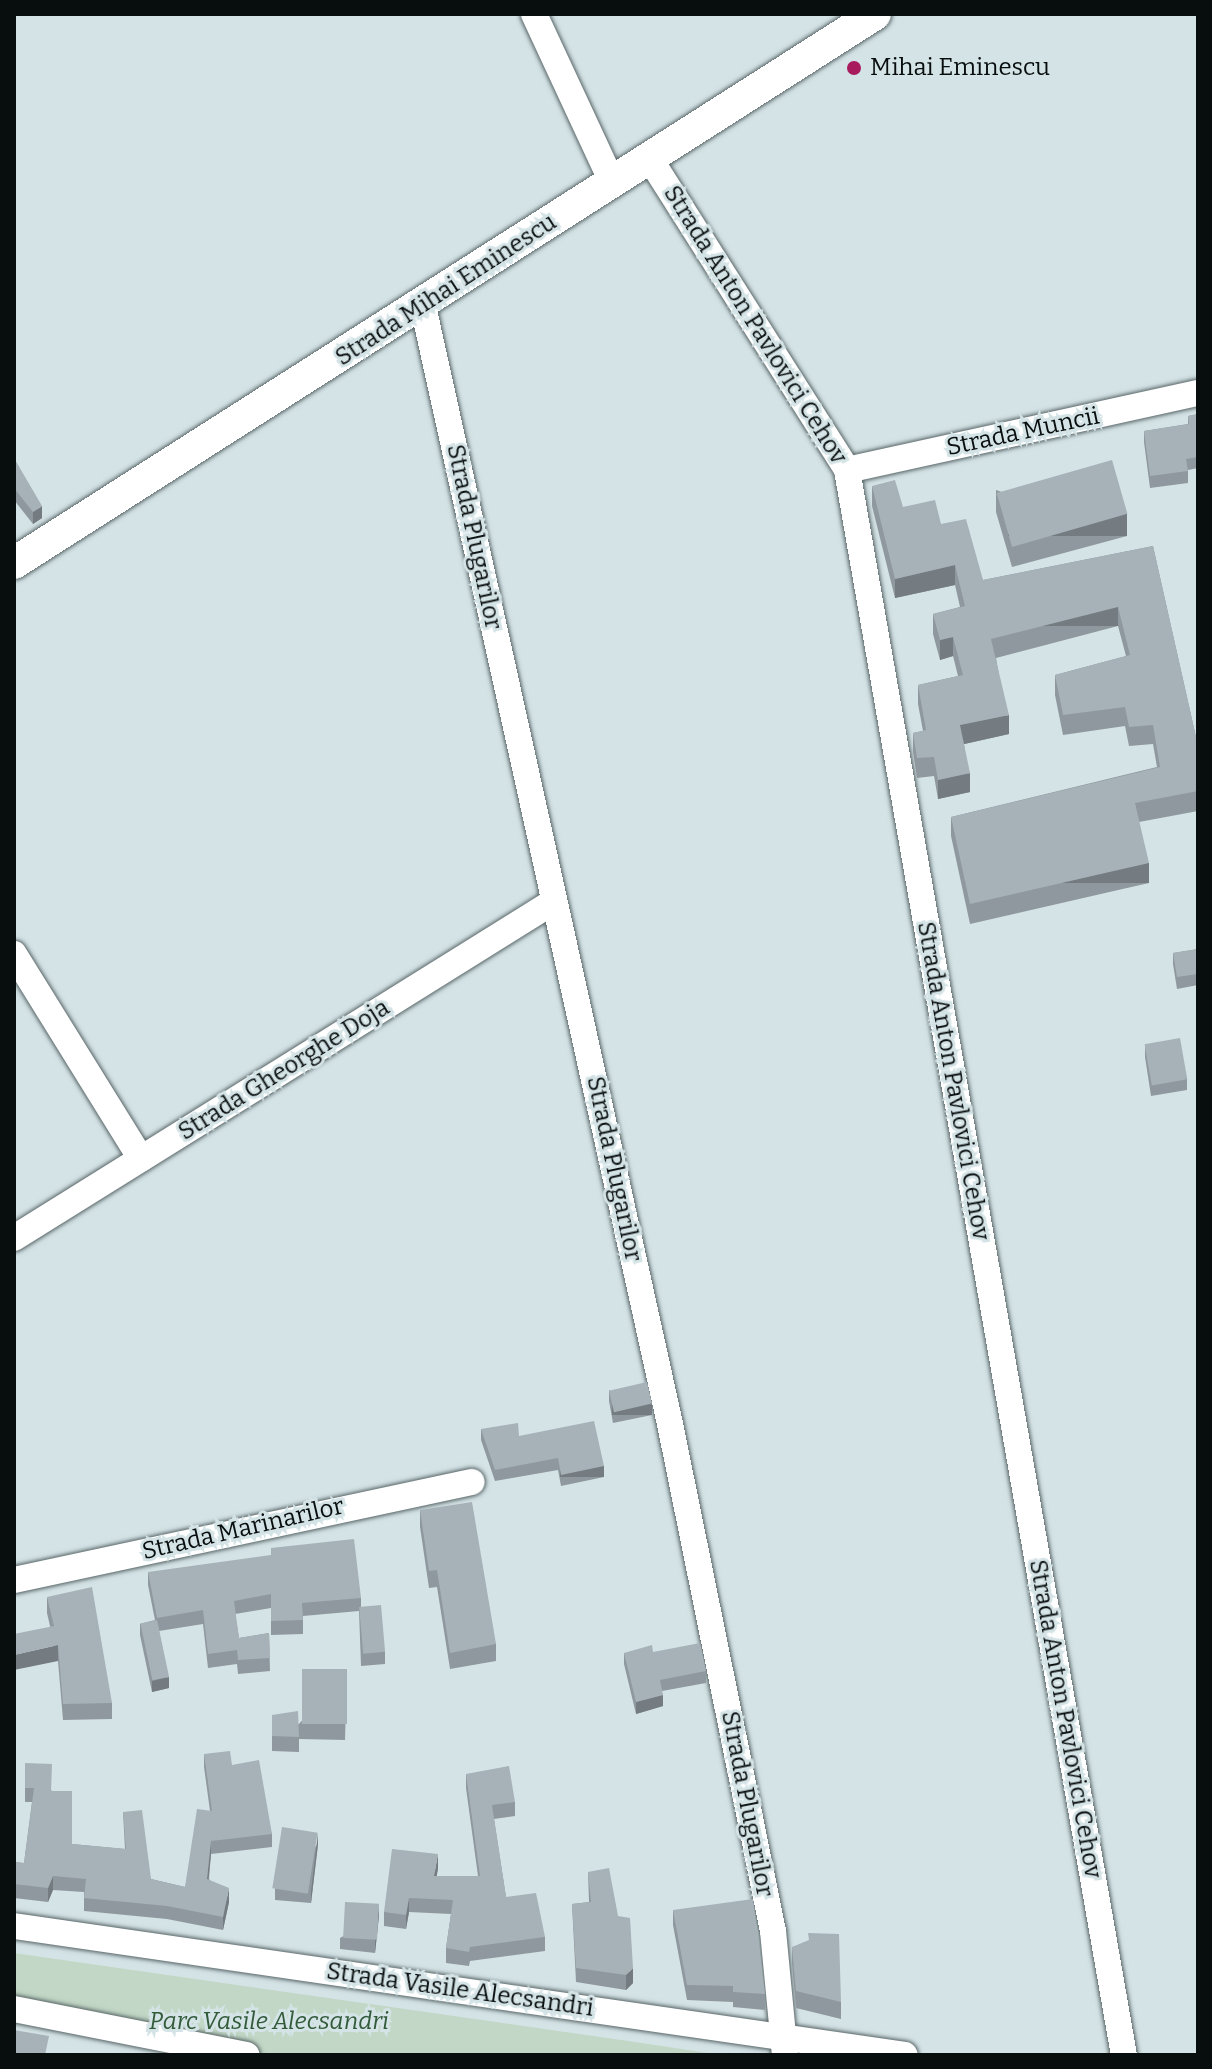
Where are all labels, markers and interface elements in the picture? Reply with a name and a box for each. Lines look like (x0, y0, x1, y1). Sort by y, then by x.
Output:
place label: Mihai Eminescu (870, 54, 1050, 82)
marker: Mihai Eminescu (845, 59, 863, 77)
street label: Strada Anton Pavlovici Cehov (657, 180, 853, 470)
street label: Strada Mihai Eminescu (330, 208, 562, 372)
street label: Strada Muncii (944, 402, 1102, 462)
street label: Strada Plugarilor (440, 442, 508, 632)
street label: Strada Anton Pavlovici Cehov (911, 920, 995, 1242)
street label: Strada Gheorghe Doja (173, 993, 395, 1147)
street label: Strada Plugarilor (580, 1074, 648, 1264)
street label: Strada Marinarilor (139, 1492, 347, 1566)
street label: Strada Anton Pavlovici Cehov (1023, 1558, 1107, 1880)
street label: Strada Plugarilor (715, 1709, 779, 1899)
street label: Strada Vasile Alecsandri (325, 1957, 595, 2023)
park label: Parc Vasile Alecsandri (149, 2008, 389, 2036)

